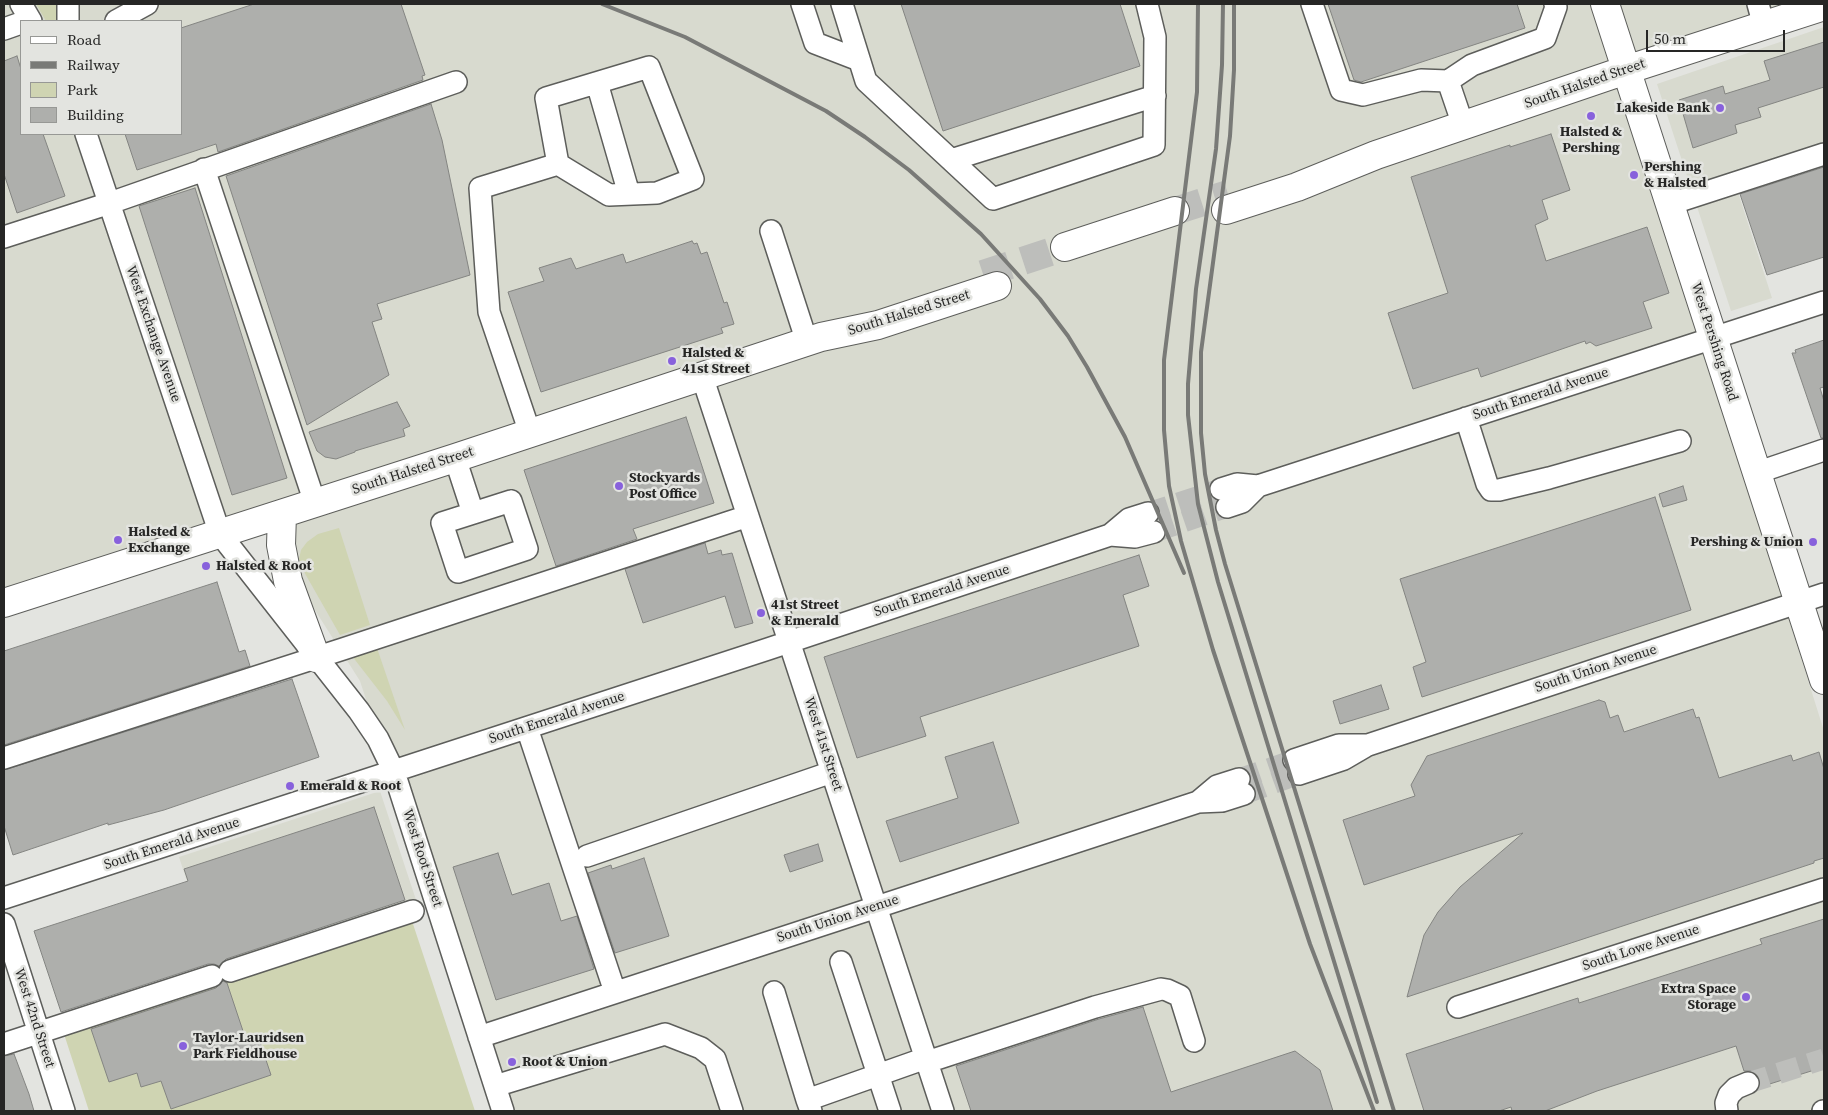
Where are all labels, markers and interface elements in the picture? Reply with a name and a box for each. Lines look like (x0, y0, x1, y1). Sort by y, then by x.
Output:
legend (20, 20, 182, 135)
scale bar (1648, 20, 1787, 52)
text: 50 m (1654, 28, 1686, 49)
text: Road (67, 29, 101, 50)
text: Railway (67, 54, 120, 75)
street label: South Halsted Street (1523, 55, 1647, 113)
text: Park (67, 79, 98, 100)
place label: Lakeside Bank (1616, 100, 1710, 116)
marker: Lakeside Bank (1714, 102, 1726, 114)
text: Building (67, 104, 124, 125)
marker: Halsted & Pershing (1585, 110, 1597, 122)
place label: Halsted & Pershing (1560, 124, 1622, 156)
place label: Pershing & Halsted (1644, 159, 1706, 192)
marker: Pershing & Halsted (1628, 169, 1640, 181)
street label: West Exchange Avenue (122, 264, 184, 404)
street label: West Pershing Road (1687, 281, 1741, 403)
street label: South Halsted Street (846, 287, 972, 339)
place label: Halsted & 41st Street (682, 345, 750, 378)
marker: Halsted & 41st Street (666, 355, 678, 367)
street label: South Emerald Avenue (1471, 364, 1611, 424)
street label: South Halsted Street (350, 443, 476, 499)
place label: Stockyards Post Office (629, 470, 700, 502)
marker: Stockyards Post Office (613, 480, 625, 492)
place label: Halsted & Exchange (128, 524, 190, 556)
marker: Halsted & Exchange (112, 534, 124, 546)
place label: Pershing & Union (1690, 534, 1803, 550)
marker: Pershing & Union (1807, 536, 1819, 548)
place label: Halsted & Root (216, 558, 312, 574)
marker: Halsted & Root (200, 560, 212, 572)
street label: South Emerald Avenue (872, 561, 1012, 621)
place label: 41st Street & Emerald (771, 597, 839, 630)
marker: 41st Street & Emerald (755, 607, 767, 619)
street label: South Union Avenue (1533, 641, 1659, 697)
street label: South Emerald Avenue (487, 688, 627, 748)
street label: West 41st Street (800, 695, 846, 793)
place label: Emerald & Root (300, 778, 401, 794)
marker: Emerald & Root (284, 780, 296, 792)
street label: West Root Street (398, 807, 446, 909)
street label: South Emerald Avenue (102, 814, 242, 874)
street label: South Union Avenue (775, 891, 901, 947)
street label: South Lowe Avenue (1580, 921, 1702, 975)
street label: West 42nd Street (10, 966, 58, 1070)
place label: Extra Space Storage (1661, 981, 1736, 1014)
marker: Extra Space Storage (1740, 991, 1752, 1003)
place label: Taylor-Lauridsen Park Fieldhouse (193, 1030, 304, 1062)
marker: Taylor-Lauridsen Park Fieldhouse (177, 1040, 189, 1052)
place label: Root & Union (522, 1054, 608, 1070)
marker: Root & Union (506, 1056, 518, 1068)

